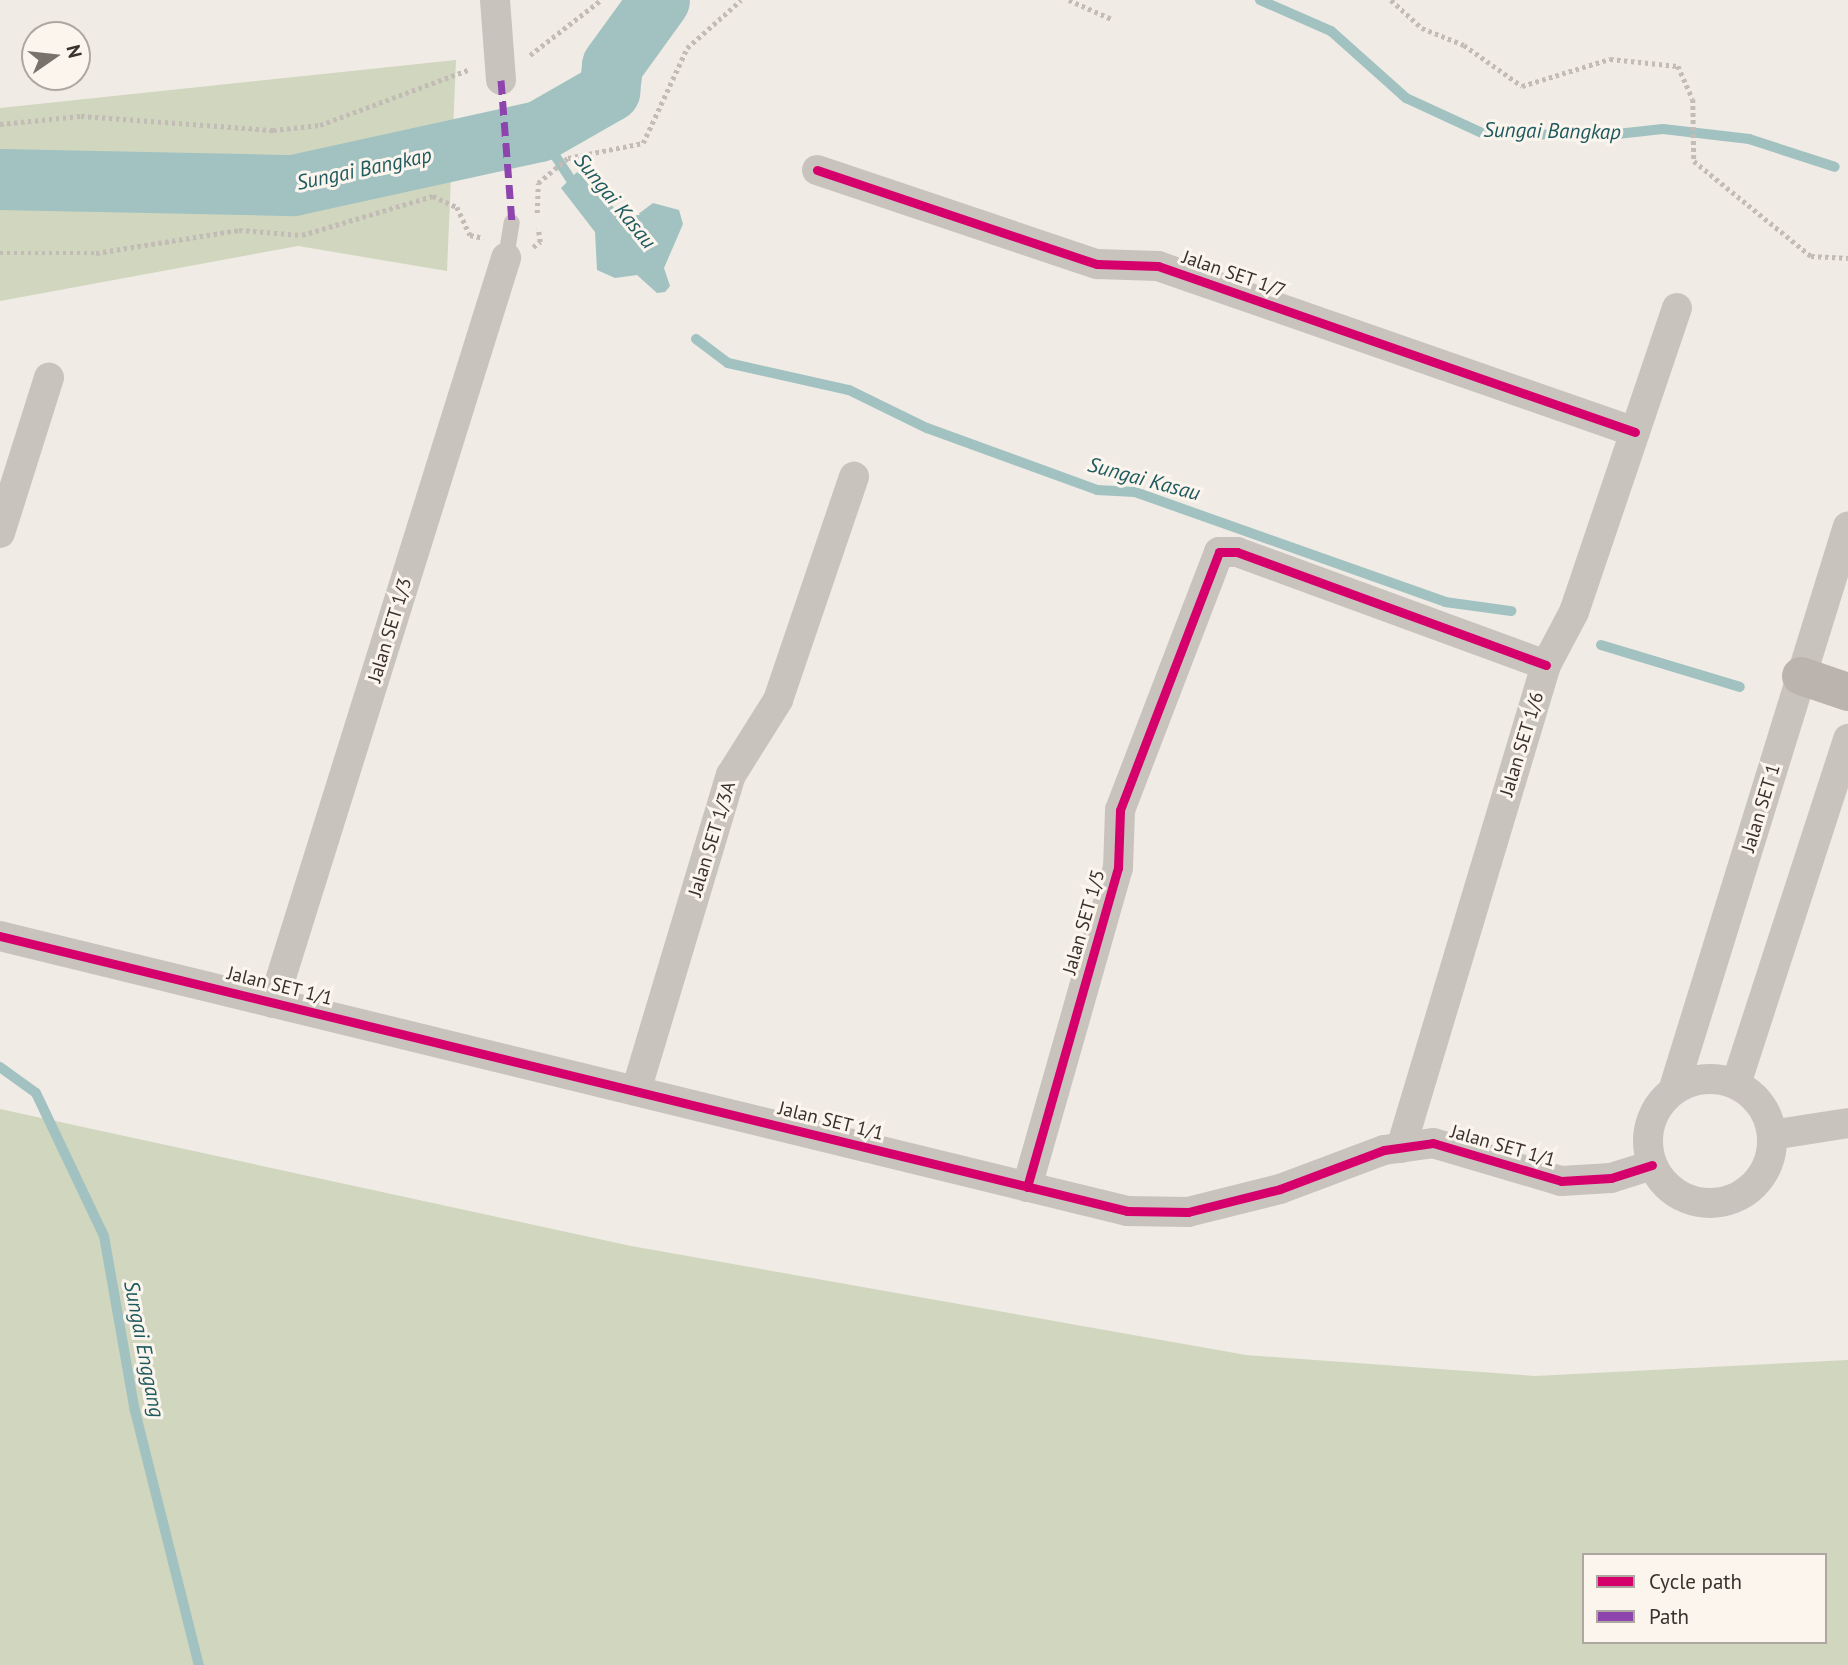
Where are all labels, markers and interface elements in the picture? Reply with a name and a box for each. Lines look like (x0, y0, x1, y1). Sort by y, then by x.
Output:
north arrow (21, 21, 91, 91)
text: N (61, 42, 88, 60)
water label: Sungai Bangkap (1483, 117, 1621, 145)
water label: Sungai Bangkap (294, 142, 434, 196)
water label: Sungai Kasau (569, 148, 661, 254)
street label: Jalan SET 1/7 (1179, 246, 1289, 302)
water label: Sungai Kasau (1085, 452, 1203, 506)
street label: Jalan SET 1/3 (363, 575, 417, 685)
street label: Jalan SET 1/6 (1495, 689, 1549, 799)
street label: Jalan SET 1 (1737, 761, 1785, 855)
street label: Jalan SET 1/3A (684, 778, 740, 900)
street label: Jalan SET 1/5 (1058, 867, 1110, 977)
street label: Jalan SET 1/1 (224, 962, 336, 1010)
street label: Jalan SET 1/1 (775, 1097, 887, 1145)
street label: Jalan SET 1/1 (1448, 1120, 1558, 1172)
water label: Sungai Enggang (118, 1278, 170, 1420)
legend (1582, 1553, 1827, 1644)
text: Cycle path (1649, 1568, 1742, 1595)
text: Path (1649, 1603, 1689, 1630)

